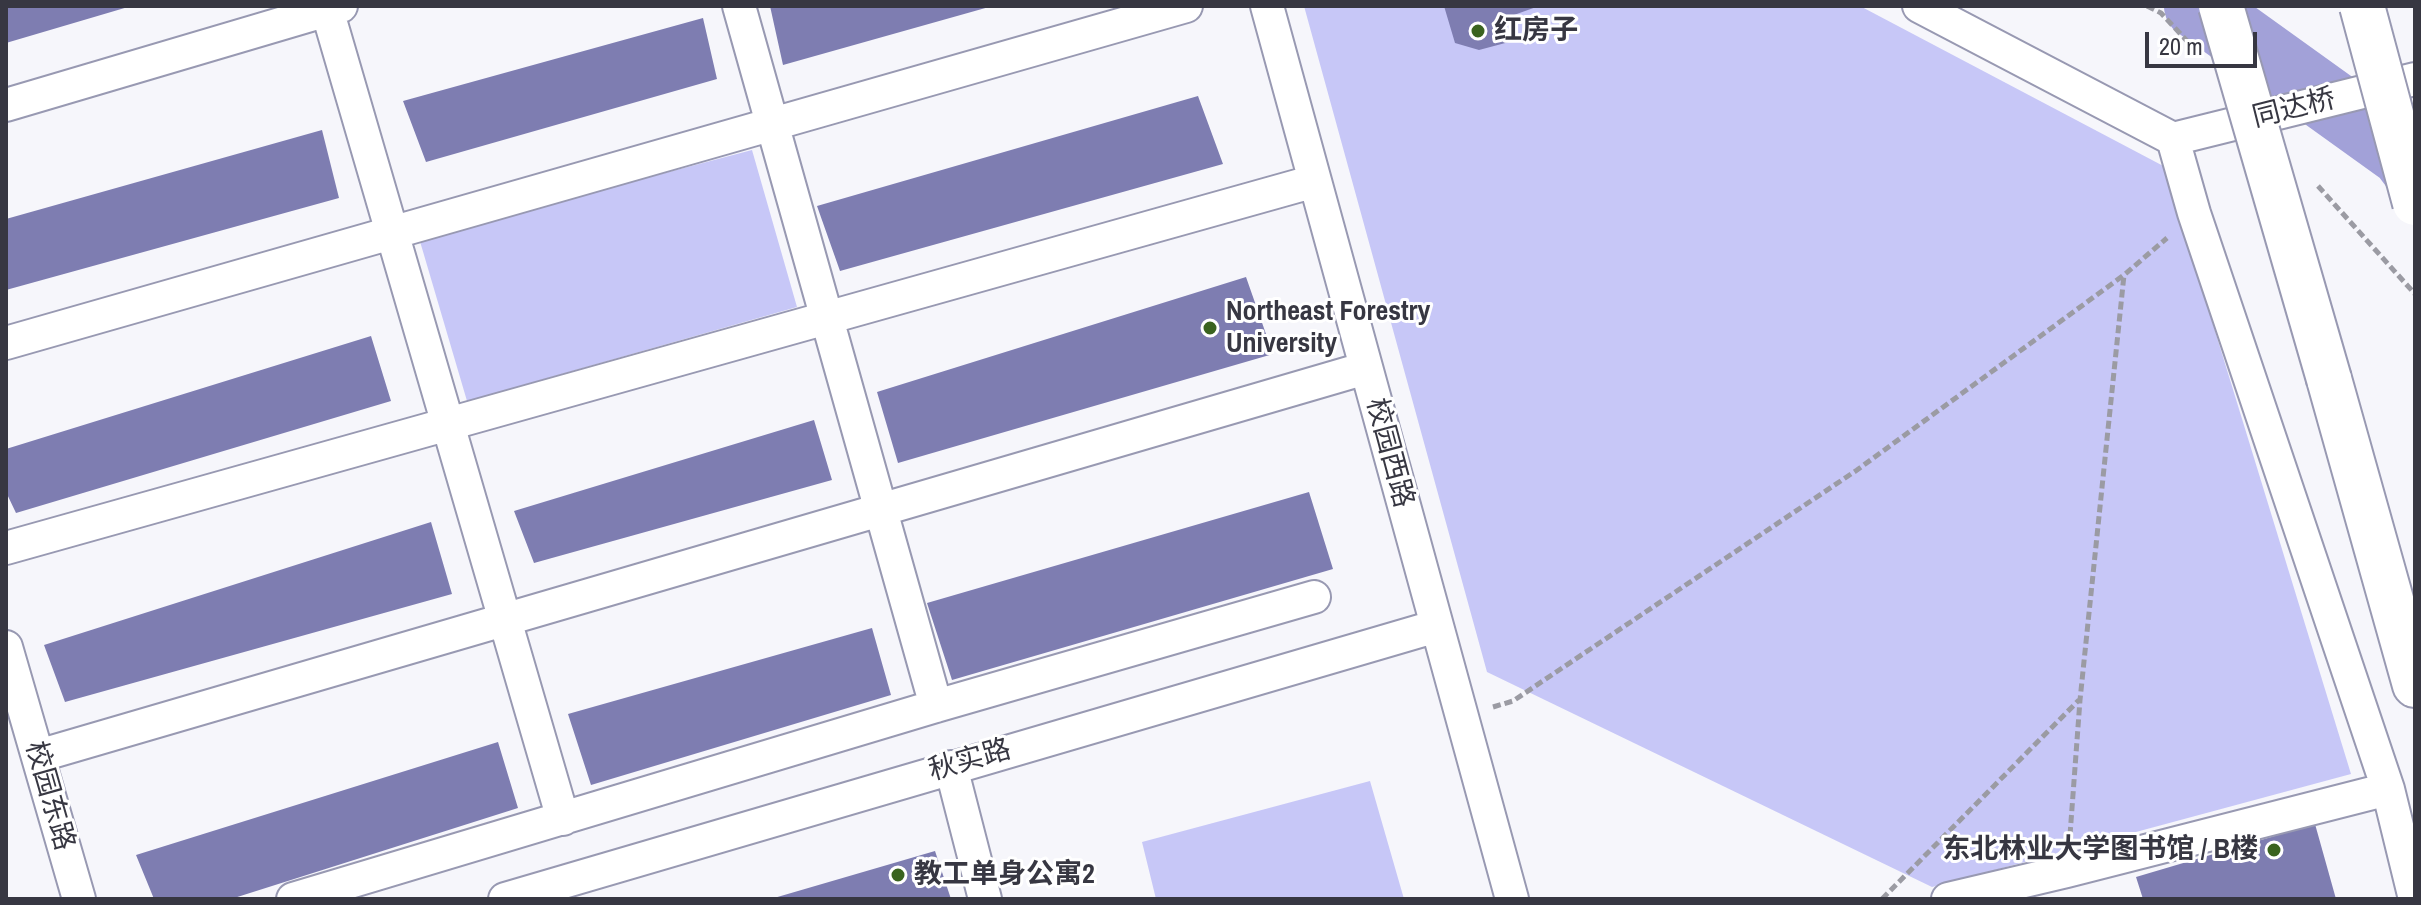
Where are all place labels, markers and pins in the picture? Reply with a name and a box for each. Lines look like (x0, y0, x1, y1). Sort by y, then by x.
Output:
place label: 红房子 (1494, 14, 1578, 48)
marker: 红房子 (1469, 22, 1487, 40)
place label: Northeast Forestry University (1226, 295, 1430, 361)
marker: Northeast Forestry University (1201, 319, 1219, 337)
place label: 东北林业大学图书馆 / B楼 (1942, 833, 2258, 867)
marker: 东北林业大学图书馆 / B楼 (2265, 841, 2283, 859)
place label: 教工单身公寓2 (914, 858, 1095, 892)
marker: 教工单身公寓2 (889, 866, 907, 884)

